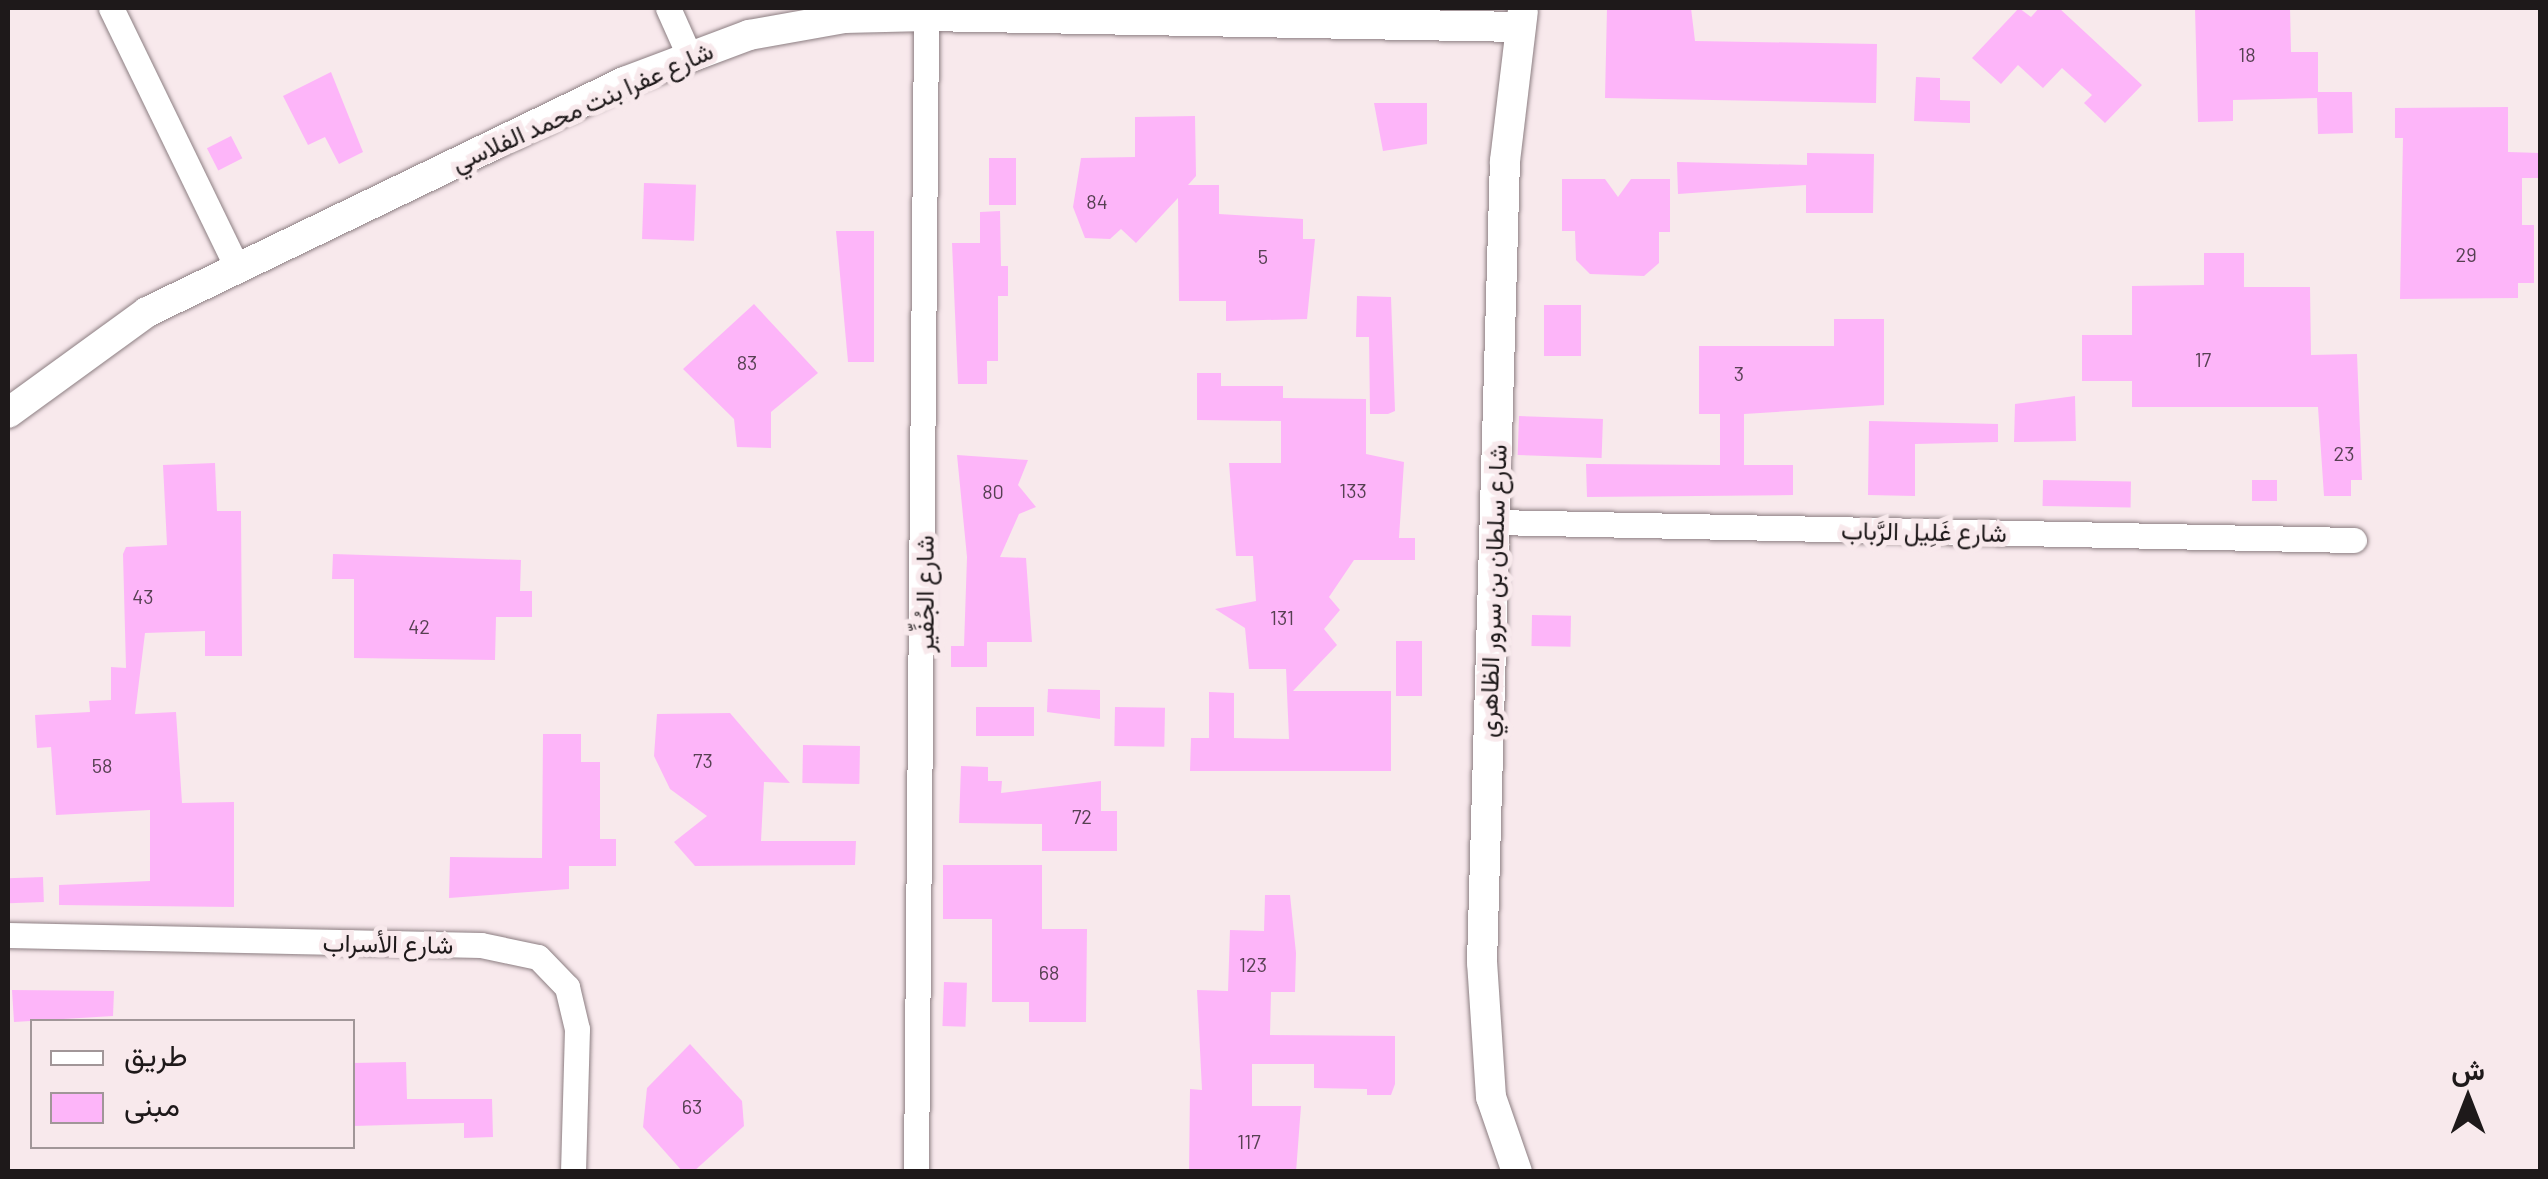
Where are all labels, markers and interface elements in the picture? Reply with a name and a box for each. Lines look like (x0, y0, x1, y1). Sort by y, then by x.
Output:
street label: شارع عفرا بنت محمد الفلاسي (447, 35, 717, 177)
house number: 18 (2238, 42, 2256, 66)
house number: 84 (1086, 189, 1108, 213)
house number: 29 (2455, 242, 2477, 266)
house number: 5 (1258, 244, 1268, 268)
house number: 17 (2195, 347, 2211, 371)
house number: 83 (737, 350, 757, 374)
house number: 3 (1734, 361, 1744, 385)
house number: 23 (2334, 441, 2354, 465)
street label: شارع سلطان بن سرور الظاهري (1472, 444, 1512, 738)
house number: 133 (1339, 478, 1367, 502)
house number: 80 (982, 479, 1004, 503)
street label: شارع غَلِيل الرَّباب (1841, 515, 2007, 547)
street label: شارع الجُفِّير (909, 535, 939, 653)
house number: 43 (132, 584, 154, 608)
house number: 131 (1270, 605, 1294, 629)
house number: 42 (408, 614, 430, 638)
house number: 73 (693, 748, 713, 772)
house number: 58 (92, 753, 112, 777)
house number: 72 (1072, 804, 1092, 828)
street label: شارع الأسراب (322, 927, 454, 959)
house number: 123 (1239, 952, 1267, 976)
house number: 68 (1039, 960, 1059, 984)
legend (30, 1019, 355, 1149)
text: طريق (124, 1036, 188, 1072)
north arrow (2418, 1049, 2518, 1149)
text: ش (2451, 1052, 2485, 1086)
text: مبنى (124, 1086, 180, 1122)
house number: 63 (682, 1094, 702, 1118)
house number: 117 (1237, 1129, 1261, 1153)

